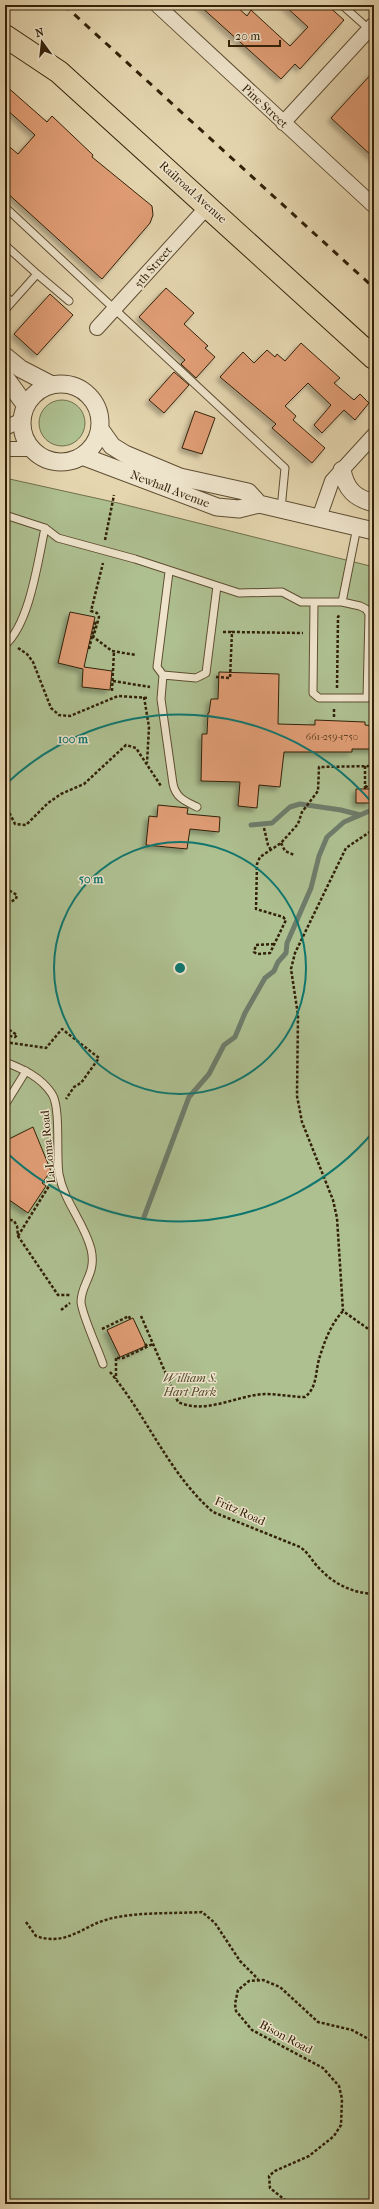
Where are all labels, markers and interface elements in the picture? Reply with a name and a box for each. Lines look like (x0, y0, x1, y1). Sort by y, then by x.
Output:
north arrow (22, 22, 62, 62)
scale bar (229, 22, 280, 48)
text: N (34, 25, 46, 40)
text: 20 m (235, 29, 260, 43)
street label: Pine Street (239, 81, 291, 131)
street label: Railroad Avenue (156, 158, 230, 226)
street label: 5th Street (131, 243, 175, 291)
street label: Newhall Avenue (128, 467, 212, 511)
house number: 661-259-1750 (306, 731, 358, 743)
text: 100 m (58, 732, 89, 746)
text: 50 m (79, 872, 104, 886)
centre of rings (173, 961, 187, 975)
street label: La Loma Road (38, 1109, 58, 1184)
park label: William S. Hart Park (163, 1371, 217, 1399)
street label: Fritz Road (213, 1494, 268, 1529)
street label: Bison Road (257, 2017, 315, 2057)

